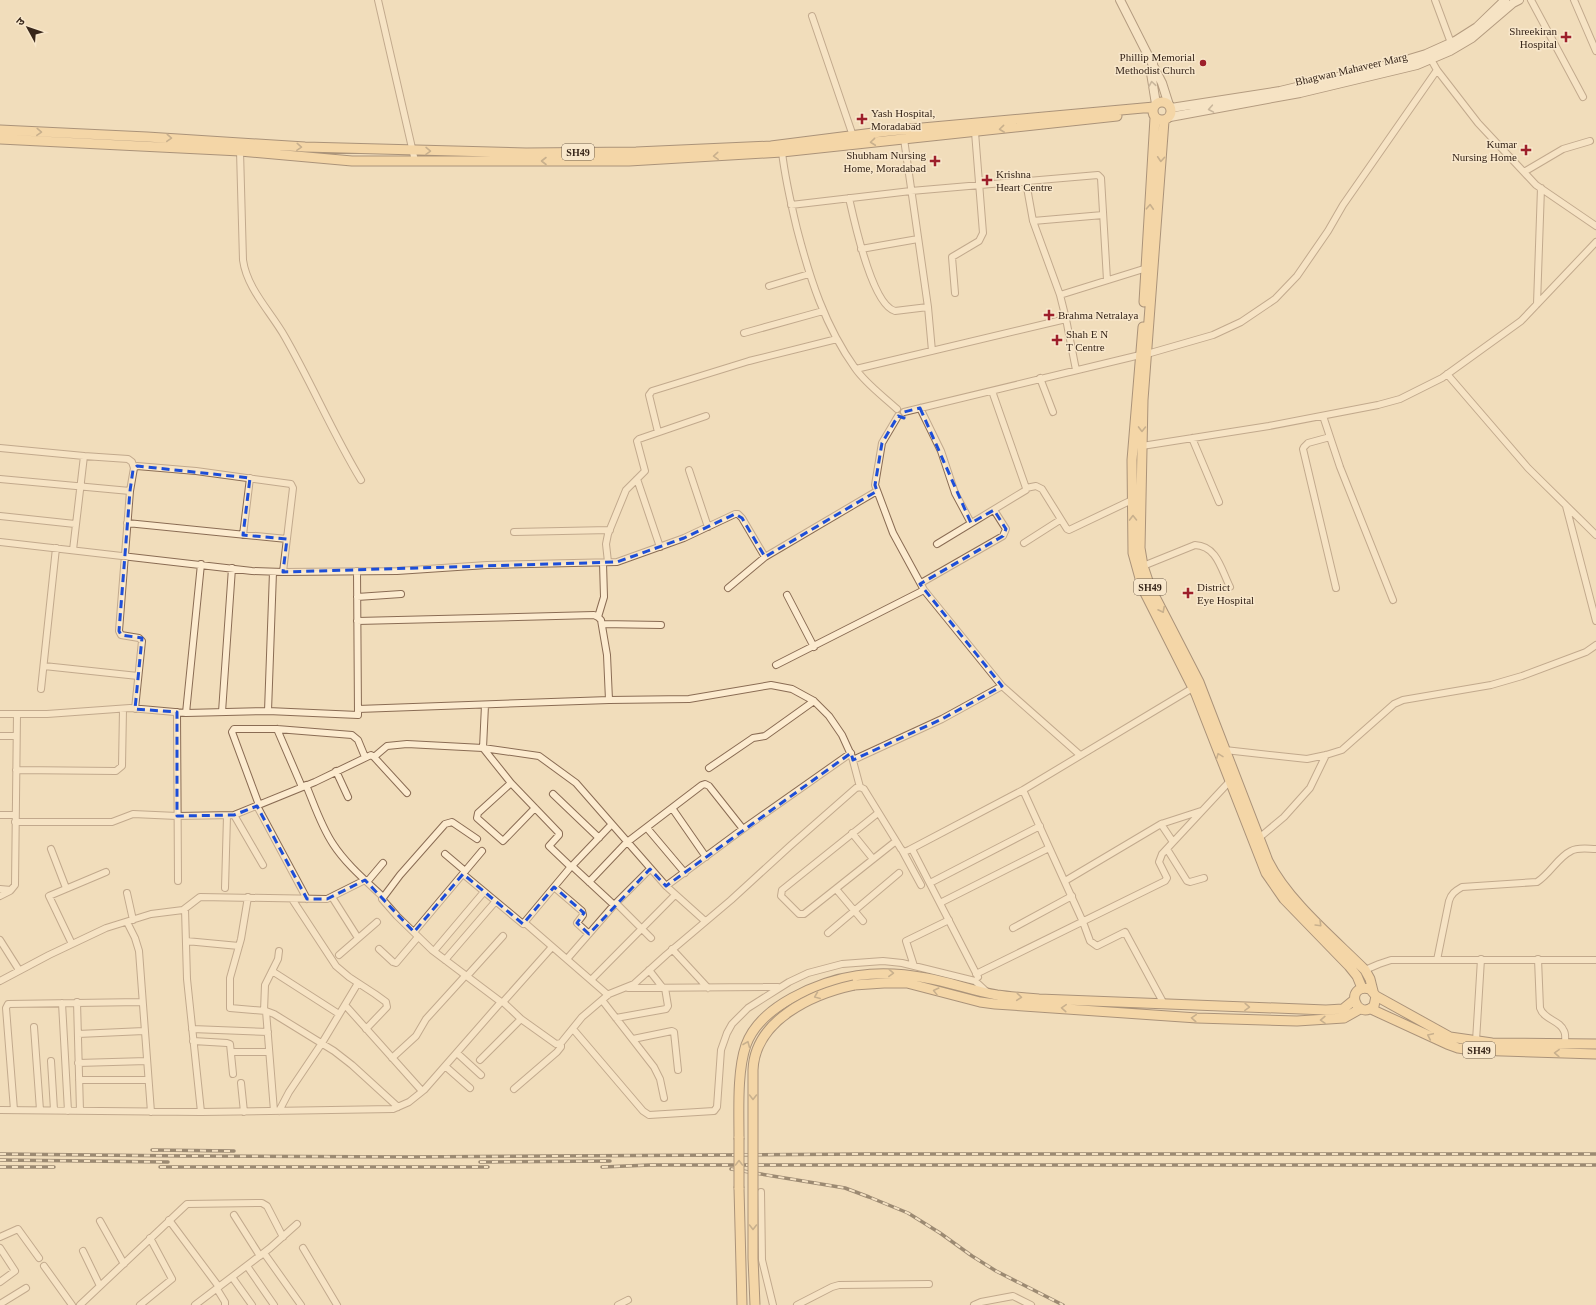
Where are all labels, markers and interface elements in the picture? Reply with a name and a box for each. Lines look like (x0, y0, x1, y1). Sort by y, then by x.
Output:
north arrow (8, 8, 48, 48)
text: उ (14, 15, 27, 28)
place label: Shreekiran Hospital (1509, 25, 1557, 50)
marker: Shreekiran Hospital (1560, 31, 1572, 43)
street label: Bhagwan Mahaveer Marg (1294, 50, 1409, 88)
place label: Phillip Memorial Methodist Church (1115, 51, 1195, 76)
marker: Phillip Memorial Methodist Church (1198, 58, 1208, 68)
one-way arrow (1148, 81, 1157, 87)
one-way arrow (1208, 105, 1214, 113)
place label: Yash Hospital, Moradabad (871, 107, 936, 132)
marker: Yash Hospital, Moradabad (856, 113, 868, 125)
one-way arrow (999, 124, 1005, 133)
one-way arrow (36, 128, 42, 136)
one-way arrow (166, 134, 172, 143)
one-way arrow (870, 137, 876, 146)
place label: Kumar Nursing Home (1452, 138, 1517, 163)
one-way arrow (296, 143, 302, 151)
road number: SH49 (562, 144, 594, 160)
marker: Kumar Nursing Home (1520, 144, 1532, 156)
one-way arrow (425, 147, 431, 155)
place label: Shubham Nursing Home, Moradabad (844, 149, 927, 174)
one-way arrow (713, 152, 719, 160)
marker: Shubham Nursing Home, Moradabad (929, 155, 941, 167)
one-way arrow (1157, 156, 1166, 162)
one-way arrow (541, 157, 547, 165)
place label: Krishna Heart Centre (996, 168, 1053, 193)
marker: Krishna Heart Centre (981, 174, 993, 186)
one-way arrow (1146, 204, 1154, 210)
marker: Brahma Netralaya (1043, 309, 1055, 321)
place label: Brahma Netralaya (1058, 309, 1138, 321)
place label: Shah E N T Centre (1066, 328, 1108, 353)
marker: Shah E N T Centre (1051, 334, 1063, 346)
one-way arrow (1138, 426, 1147, 432)
one-way arrow (1128, 515, 1137, 521)
road number: SH49 (1134, 579, 1166, 595)
place label: District Eye Hospital (1197, 581, 1254, 606)
marker: District Eye Hospital (1182, 587, 1194, 599)
one-way arrow (1157, 606, 1165, 614)
one-way arrow (1216, 753, 1224, 760)
one-way arrow (1314, 919, 1322, 927)
one-way arrow (888, 969, 894, 978)
one-way arrow (932, 987, 939, 995)
one-way arrow (813, 992, 820, 1000)
one-way arrow (1016, 992, 1022, 1001)
one-way arrow (1244, 1003, 1250, 1012)
one-way arrow (1061, 1004, 1067, 1013)
one-way arrow (1191, 1013, 1197, 1022)
one-way arrow (1320, 1016, 1326, 1024)
one-way arrow (1426, 1033, 1434, 1041)
one-way arrow (743, 1041, 751, 1048)
road number: SH49 (1463, 1042, 1495, 1058)
one-way arrow (1554, 1049, 1560, 1058)
one-way arrow (749, 1094, 757, 1100)
one-way arrow (735, 1160, 743, 1166)
one-way arrow (749, 1224, 757, 1230)

